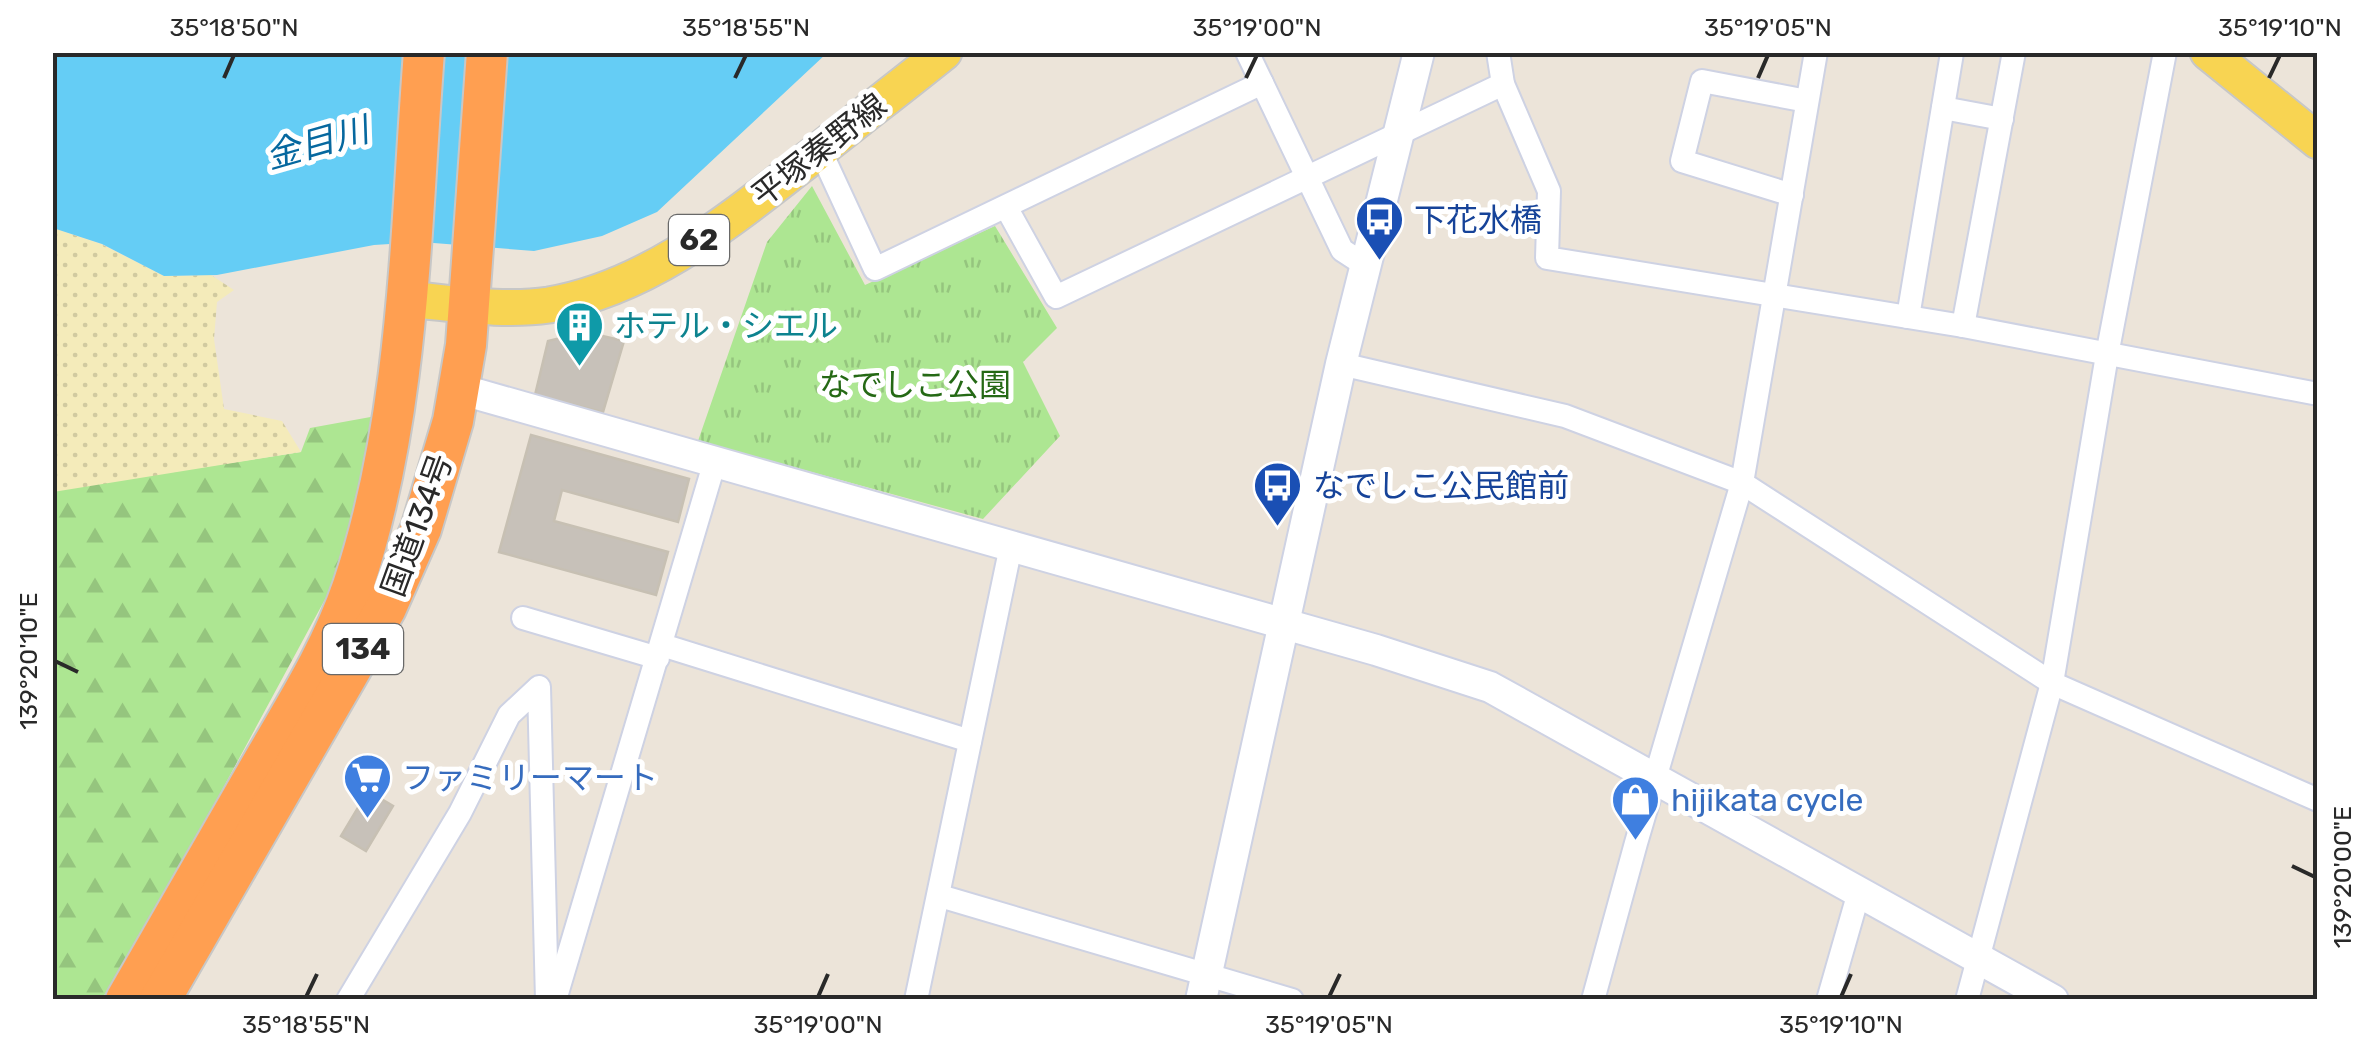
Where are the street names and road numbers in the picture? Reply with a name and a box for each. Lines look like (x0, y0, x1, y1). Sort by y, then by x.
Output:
street label: 平塚秦野線 (744, 86, 894, 214)
road number: 62 (669, 215, 729, 265)
street label: 国道134号 (374, 449, 460, 601)
road number: 134 (323, 624, 403, 674)

